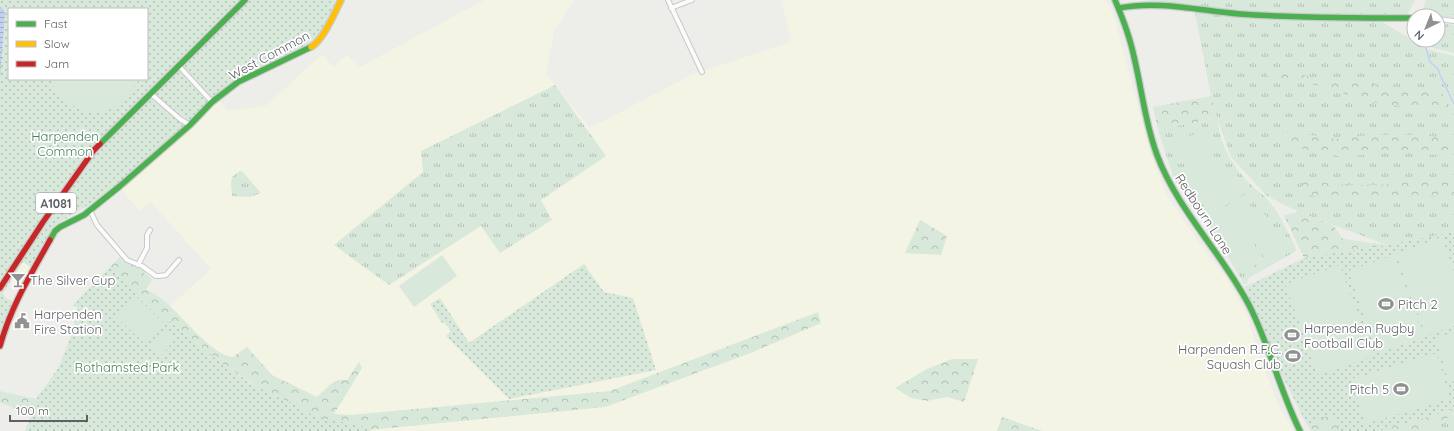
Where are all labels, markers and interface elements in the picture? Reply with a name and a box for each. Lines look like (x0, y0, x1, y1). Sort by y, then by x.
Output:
legend (8, 8, 148, 80)
north arrow (1406, 8, 1446, 48)
text: Fast (44, 16, 68, 31)
street label: West Common (226, 27, 312, 83)
text: N (1411, 27, 1427, 43)
text: Slow (44, 36, 70, 51)
text: Jam (44, 56, 69, 71)
park label: Harpenden Common (31, 128, 99, 159)
street label: Redbourn Lane (1172, 171, 1236, 257)
road number: A1081 (36, 193, 76, 213)
bar icon: The Silver Cup (9, 271, 27, 289)
place label: The Silver Cup (30, 272, 115, 288)
sports icon: Pitch 2 (1377, 295, 1395, 313)
place label: Pitch 2 (1398, 296, 1438, 312)
place label: Harpenden Fire Station (34, 306, 102, 337)
public building icon: Harpenden Fire Station (13, 312, 31, 330)
place label: Harpenden Rugby Football Club (1304, 320, 1415, 351)
sports icon: Harpenden Rugby Football Club (1283, 326, 1301, 344)
place label: Harpenden R.F.C. Squash Club (1178, 341, 1281, 372)
sports icon: Harpenden R.F.C. Squash Club (1284, 347, 1302, 365)
park label: Rothamsted Park (75, 359, 179, 375)
sports icon: Pitch 5 (1392, 380, 1410, 398)
place label: Pitch 5 (1349, 381, 1389, 397)
scale bar (10, 397, 87, 423)
text: 100 m (16, 403, 49, 418)

